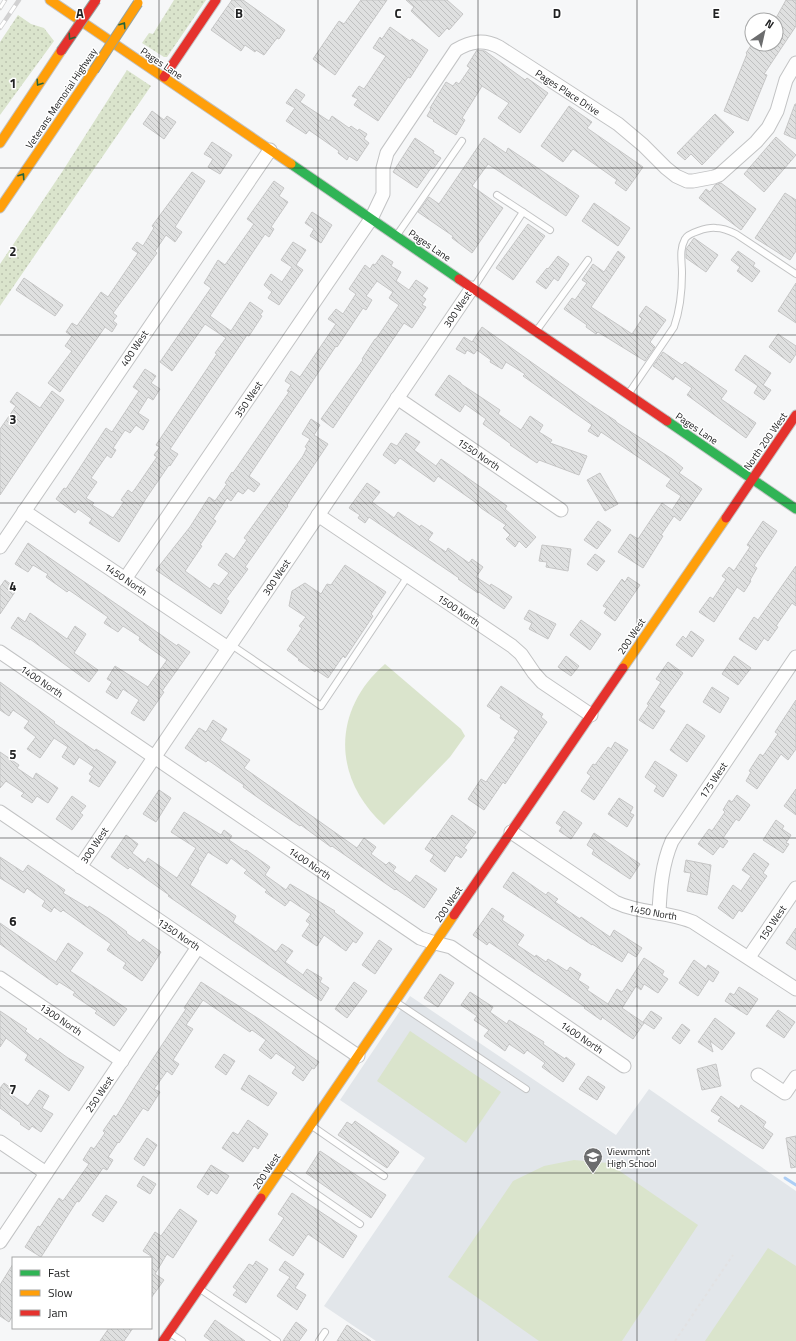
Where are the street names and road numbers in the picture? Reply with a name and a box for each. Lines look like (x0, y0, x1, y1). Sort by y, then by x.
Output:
street label: Pages Lane (138, 44, 186, 83)
street label: Veterans Memorial Highway (22, 45, 101, 152)
street label: Pages Place Drive (532, 66, 603, 119)
street label: Pages Lane (406, 226, 454, 265)
street label: 300 West (440, 288, 475, 330)
street label: 400 West (117, 327, 152, 369)
street label: 350 West (231, 378, 266, 420)
street label: Pages Lane (673, 409, 721, 448)
street label: North 200 West (740, 409, 791, 473)
street label: 1550 North (454, 435, 503, 474)
street label: 300 West (259, 556, 294, 598)
street label: 1450 North (101, 560, 150, 599)
street label: 1500 North (434, 591, 483, 630)
street label: 200 West (614, 615, 649, 657)
street label: 1400 North (17, 662, 66, 701)
street label: 175 West (696, 759, 731, 801)
street label: 300 West (77, 824, 112, 866)
street label: 1400 North (285, 844, 334, 883)
street label: 200 West (431, 883, 466, 925)
street label: 1450 North (628, 901, 678, 924)
street label: 150 West (755, 902, 790, 944)
street label: 1350 North (154, 915, 203, 954)
street label: 1300 North (36, 1000, 85, 1039)
street label: 1400 North (557, 1018, 606, 1057)
street label: 250 West (82, 1073, 117, 1115)
street label: 200 West (249, 1150, 284, 1192)

